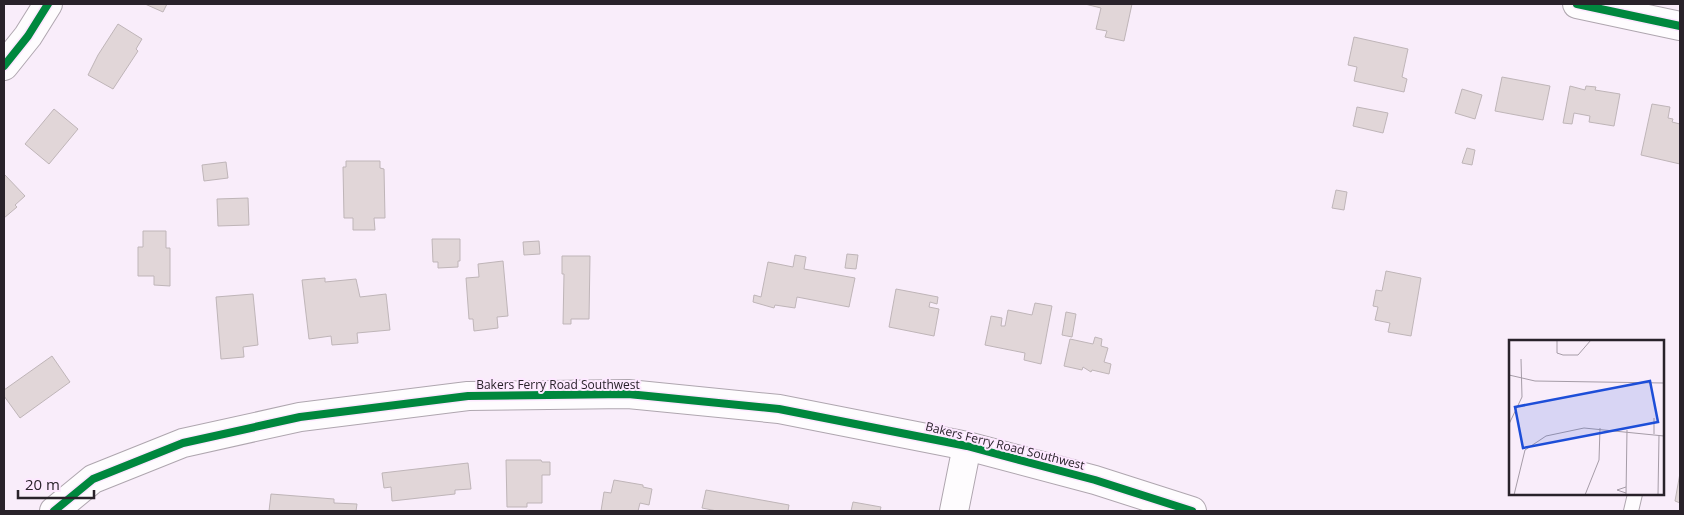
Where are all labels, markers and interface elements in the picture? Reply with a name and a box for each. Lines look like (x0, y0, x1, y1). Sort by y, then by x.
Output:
inset map (1509, 340, 1664, 495)
street label: Bakers Ferry Road Southwest (476, 376, 640, 393)
street label: Bakers Ferry Road Southwest (924, 417, 1087, 474)
scale bar (18, 468, 94, 500)
text: 20 m (25, 474, 60, 494)

